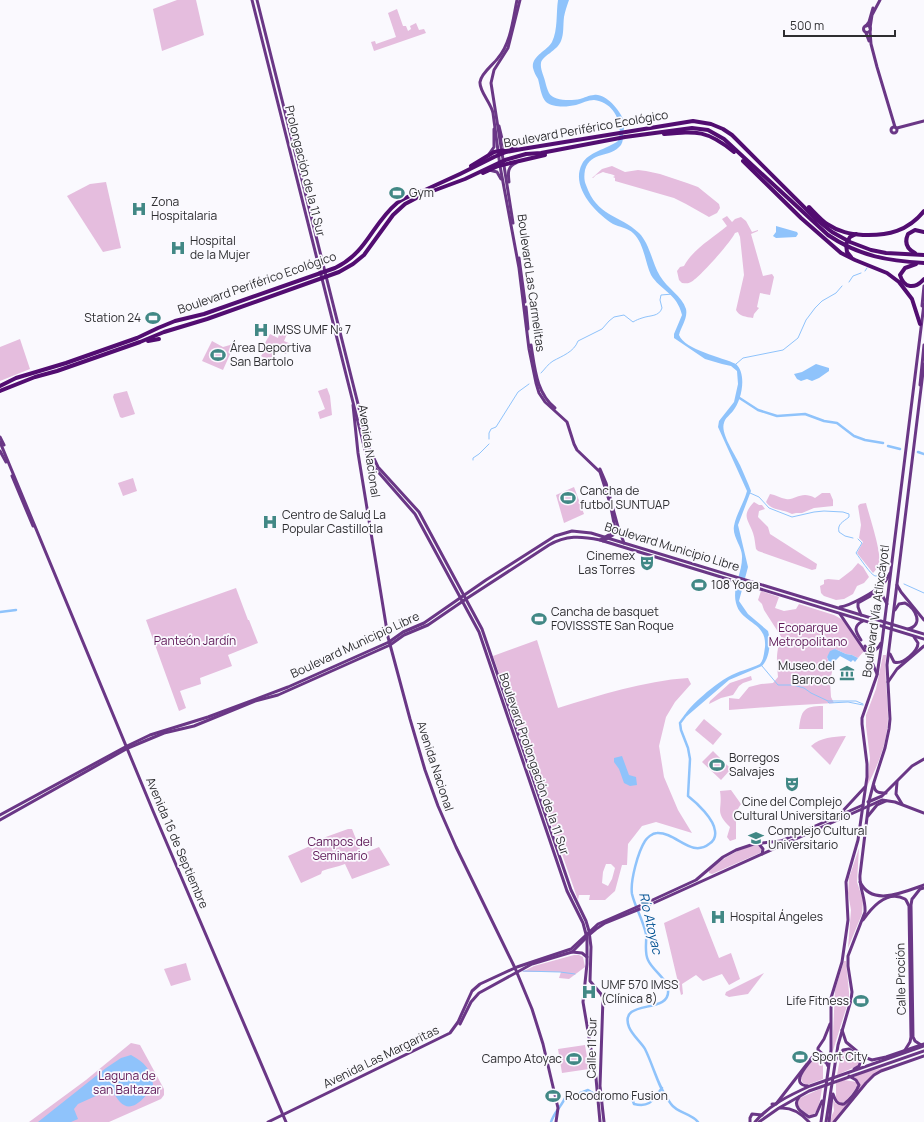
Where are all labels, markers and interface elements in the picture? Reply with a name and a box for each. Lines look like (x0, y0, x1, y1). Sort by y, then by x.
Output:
scale bar (784, 12, 895, 38)
text: 500 m (790, 17, 824, 34)
street label: Prolongación de la 11 Sur (281, 104, 330, 239)
street label: Boulevard Periférico Ecológico (502, 106, 669, 151)
sports icon: Gym (388, 184, 406, 202)
place label: Gym (409, 184, 434, 201)
place label: Zona Hospitalaria (151, 193, 217, 224)
hospital icon: Zona Hospitalaria (130, 200, 148, 218)
street label: Boulevard Las Carmelitas (513, 213, 550, 353)
place label: Hospital de la Mujer (190, 232, 251, 263)
hospital icon: Hospital de la Mujer (169, 239, 187, 257)
street label: Boulevard Periférico Ecológico (175, 247, 338, 318)
place label: Station 24 (84, 309, 141, 326)
sports icon: Station 24 (144, 309, 162, 327)
hospital icon: IMSS UMF Nº 7 (252, 321, 270, 339)
place label: IMSS UMF Nº 7 (273, 321, 351, 338)
place label: Área Deportiva San Bartolo (230, 339, 311, 370)
sports icon: Área Deportiva San Bartolo (209, 346, 227, 364)
street label: Avenida Nacional (355, 403, 384, 499)
place label: Cancha de futbol SUNTUAP (580, 482, 670, 513)
sports icon: Cancha de futbol SUNTUAP (559, 489, 577, 507)
place label: Centro de Salud La Popular Castillotla (282, 506, 386, 537)
hospital icon: Centro de Salud La Popular Castillotla (261, 513, 279, 531)
street label: Boulevard Municipio Libre (603, 518, 742, 575)
street label: Boulevard Vía Atlixcáyotl (858, 544, 893, 678)
place label: Cinemex Las Torres (578, 547, 636, 578)
theatre icon: Cinemex Las Torres (638, 554, 656, 572)
sports icon: 108 Yoga (690, 576, 708, 594)
place label: 108 Yoga (711, 576, 759, 593)
place label: Cancha de basquet FOVISSSTE San Roque (551, 603, 674, 634)
street label: Boulevard Municipio Libre (288, 607, 422, 682)
sports icon: Cancha de basquet FOVISSSTE San Roque (530, 610, 548, 628)
park label: Ecoparque Metropolitano (769, 619, 847, 650)
park label: Panteón Jardín (154, 632, 236, 649)
place label: Museo del Barroco (778, 657, 835, 688)
museum icon: Museo del Barroco (838, 664, 856, 682)
street label: Boulevard Prolongación de la 11 Sur (495, 671, 574, 858)
street label: Avenida Nacional (413, 719, 458, 813)
place label: Borregos Salvajes (729, 749, 779, 780)
sports icon: Borregos Salvajes (708, 756, 726, 774)
street label: Avenida 16 de Septiembre (142, 774, 213, 911)
theatre icon: Cine del Complejo Cultural Universitario (783, 775, 801, 793)
place label: Cine del Complejo Cultural Universitario (734, 793, 850, 824)
place label: Complejo Cultural Universitario (768, 822, 867, 853)
school or university icon: Complejo Cultural Universitario (747, 829, 765, 847)
park label: Campos del Seminario (307, 833, 373, 864)
water label: Río Atoyac (635, 890, 667, 957)
hospital icon: Hospital Ángeles (709, 908, 727, 926)
place label: Hospital Ángeles (730, 908, 823, 925)
street label: Calle Proción (891, 943, 910, 1015)
place label: UMF 570 IMSS (Clínica 8) (601, 976, 679, 1007)
hospital icon: UMF 570 IMSS (Clínica 8) (580, 983, 598, 1001)
place label: Life Fitness (786, 992, 849, 1009)
sports icon: Life Fitness (852, 992, 870, 1010)
street label: Calle 11 Sur (582, 1017, 601, 1079)
street label: Avenida Las Margaritas (320, 1021, 442, 1092)
sports icon: Sport City (791, 1048, 809, 1066)
place label: Sport City (812, 1048, 868, 1065)
place label: Campo Atoyac (482, 1050, 562, 1067)
sports icon: Campo Atoyac (565, 1050, 583, 1068)
park label: Laguna de san Baltazar (93, 1067, 162, 1098)
sports icon: Rocodromo Fusion (544, 1087, 562, 1105)
place label: Rocodromo Fusion (565, 1087, 668, 1104)

